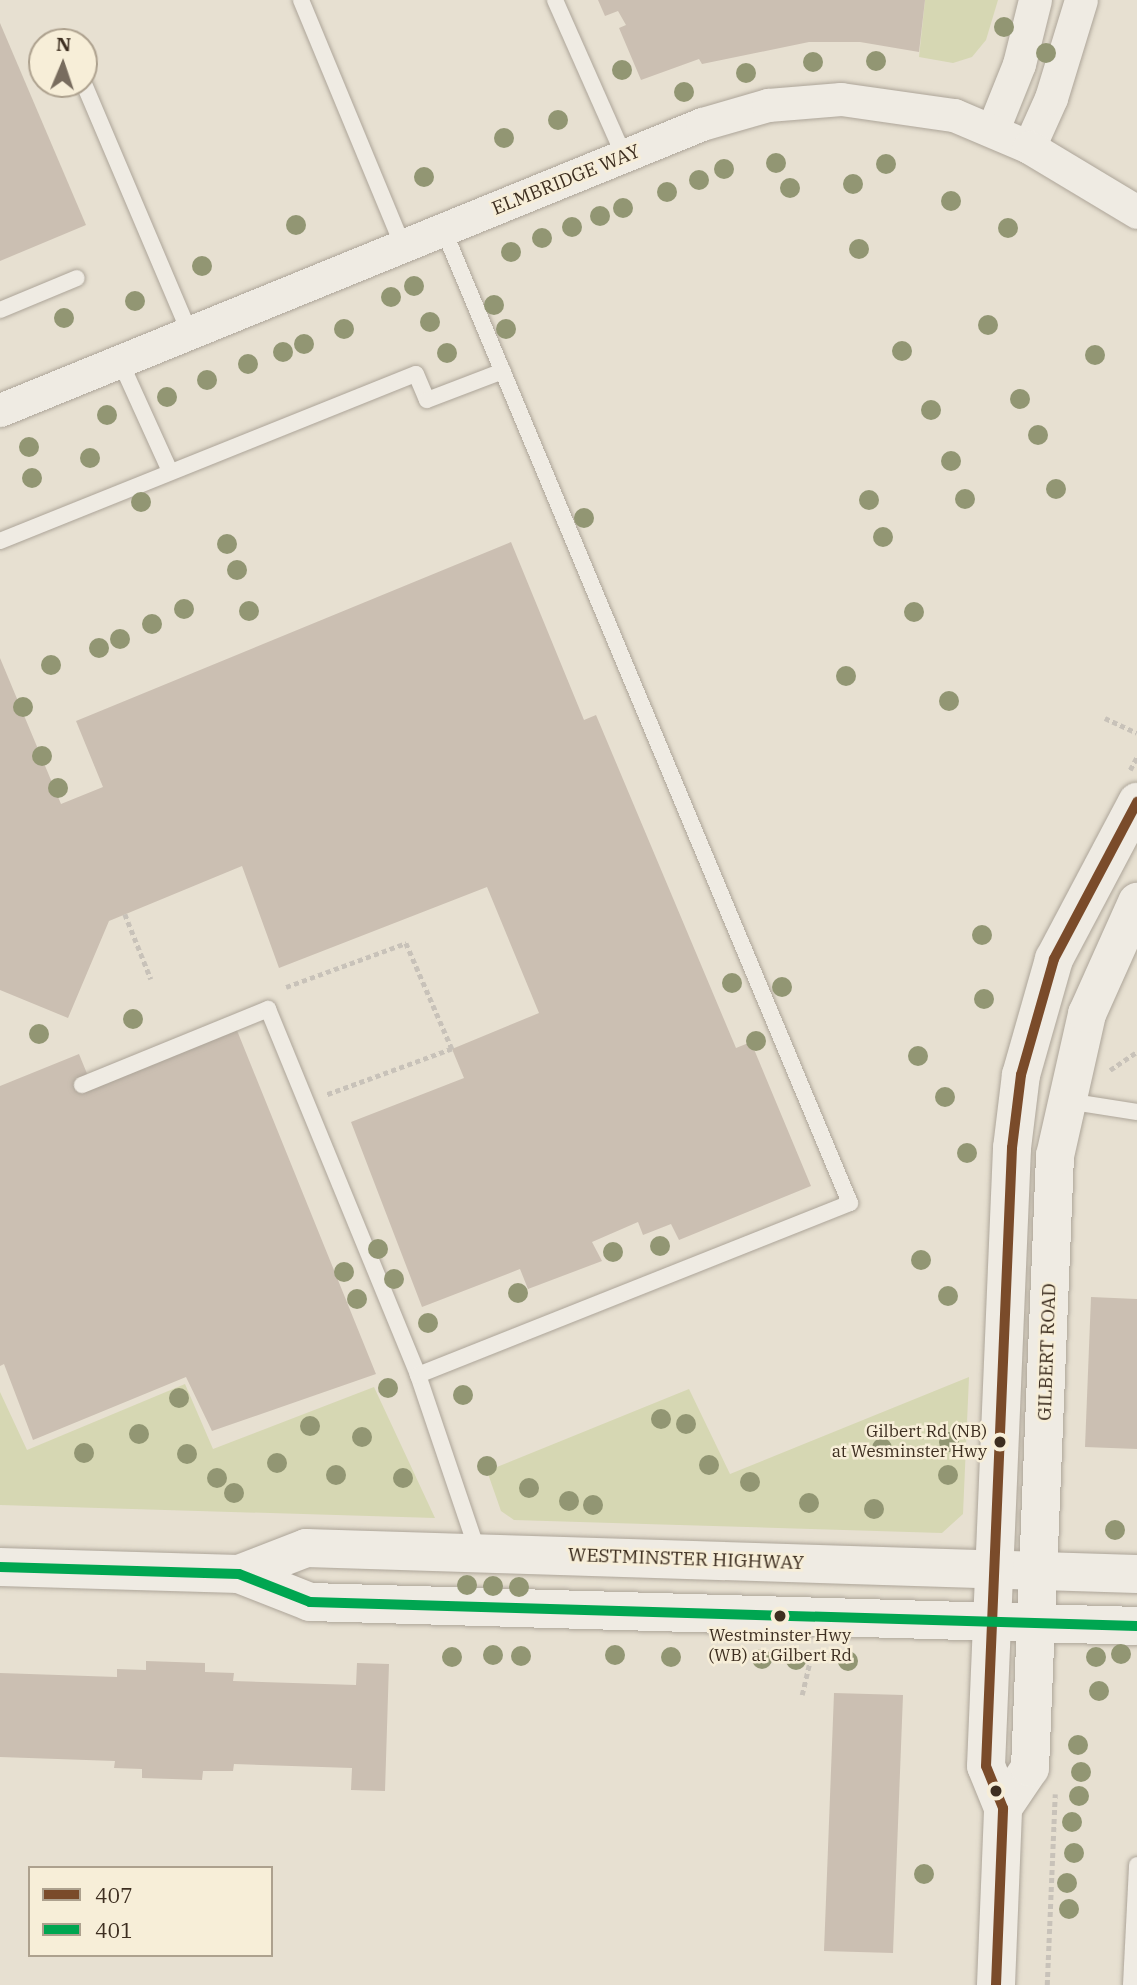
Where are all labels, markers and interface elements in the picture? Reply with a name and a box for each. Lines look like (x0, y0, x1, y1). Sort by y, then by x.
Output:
north arrow (28, 28, 98, 98)
text: N (56, 32, 72, 56)
street label: ELMBRIDGE WAY (489, 140, 643, 220)
street label: GILBERT ROAD (1033, 1283, 1061, 1421)
place label: Gilbert Rd (NB) at Wesminster Hwy (832, 1422, 987, 1462)
marker: Gilbert Rd (NB) at Wesminster Hwy (993, 1435, 1007, 1449)
street label: WESTMINSTER HIGHWAY (567, 1543, 805, 1575)
marker: Westminster Hwy (WB) at Gilbert Rd (773, 1609, 787, 1623)
place label: Westminster Hwy (WB) at Gilbert Rd (708, 1626, 852, 1666)
unlabelled marker (989, 1784, 1003, 1798)
legend (28, 1866, 273, 1957)
text: 407 (95, 1881, 133, 1909)
text: 401 (95, 1916, 133, 1944)

